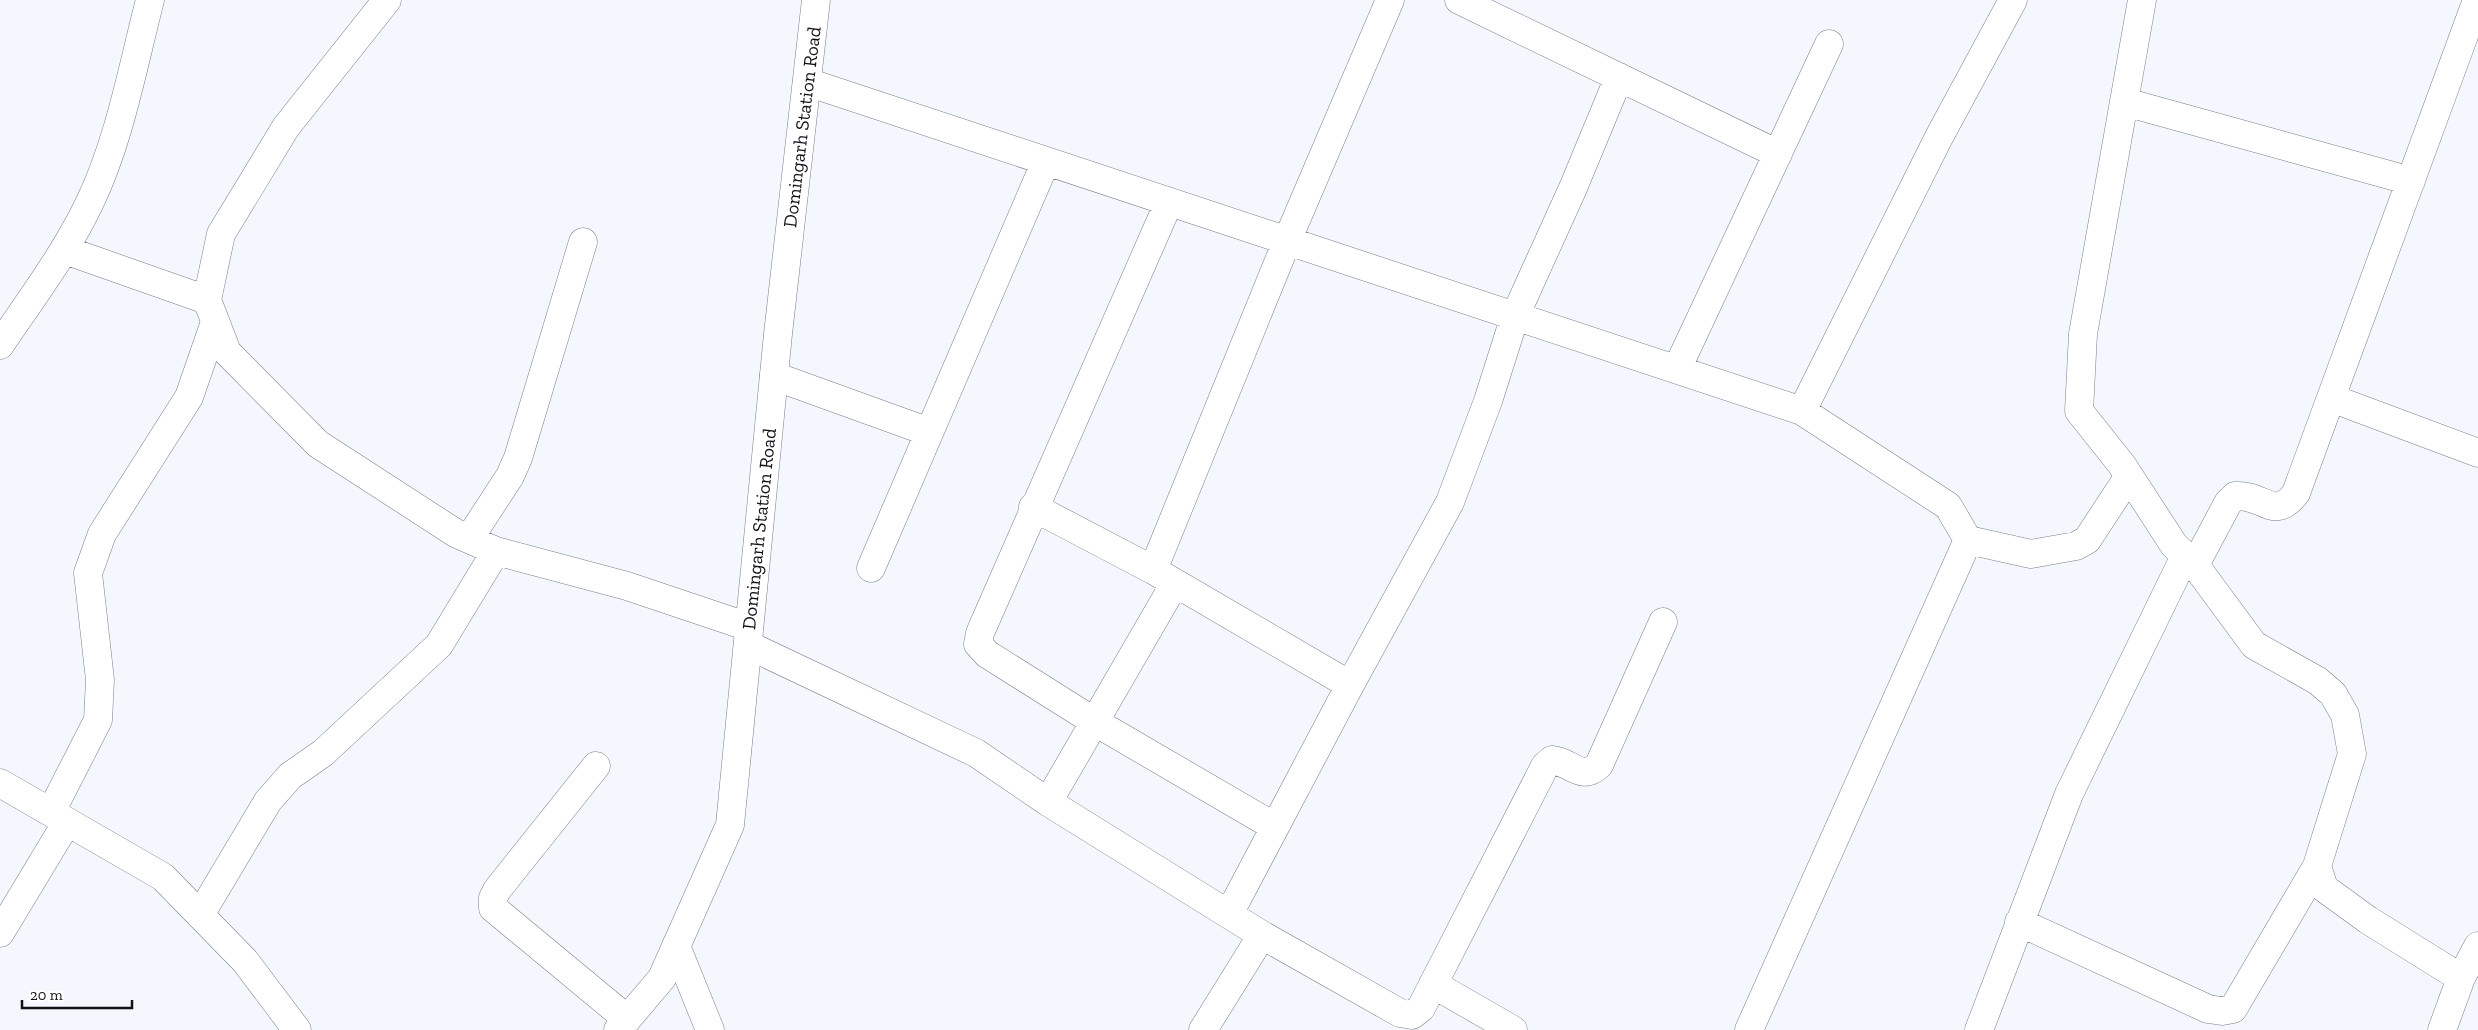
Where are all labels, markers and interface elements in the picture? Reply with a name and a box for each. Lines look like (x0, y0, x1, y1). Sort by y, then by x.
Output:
street label: Domingarh Station Road (778, 25, 826, 229)
street label: Domingarh Station Road (737, 427, 781, 631)
scale bar (22, 978, 132, 1010)
text: 20 m (30, 986, 63, 1004)

